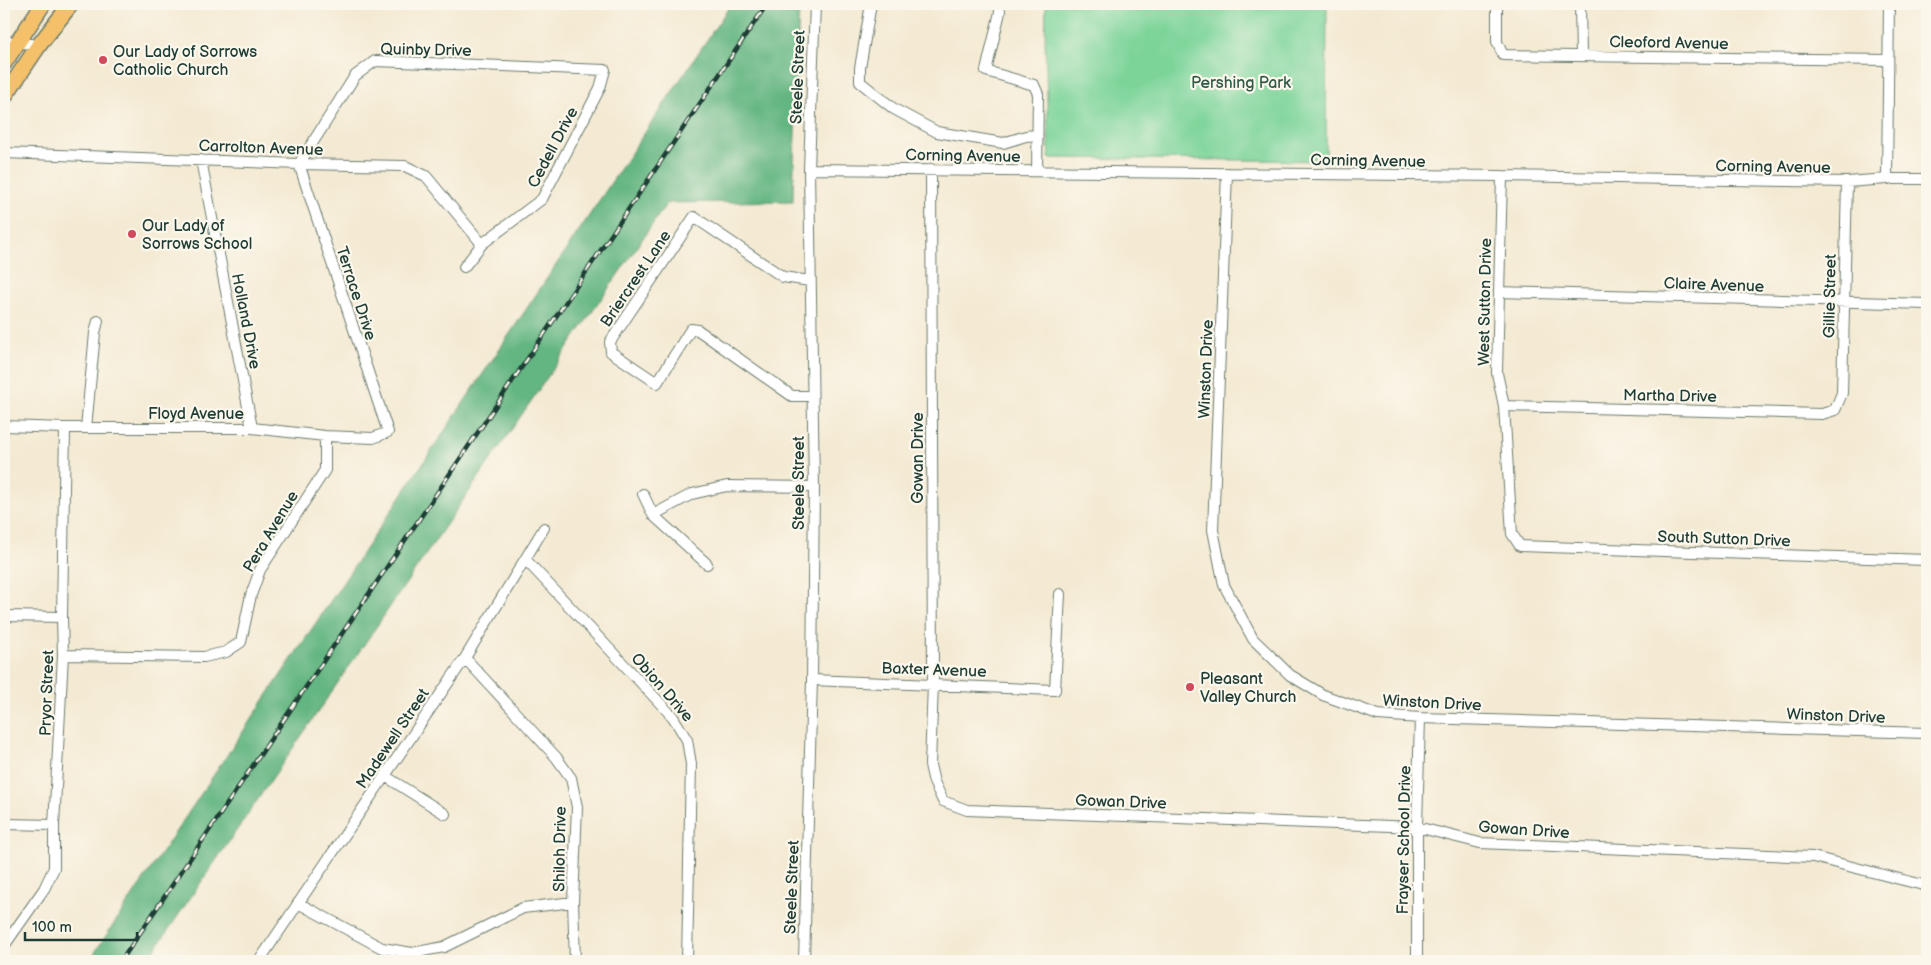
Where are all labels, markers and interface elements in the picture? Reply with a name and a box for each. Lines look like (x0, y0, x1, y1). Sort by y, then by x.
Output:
street label: Steele Street (787, 30, 810, 124)
street label: Cleoford Avenue (1609, 33, 1729, 54)
street label: Quinby Drive (380, 40, 472, 61)
place label: Our Lady of Sorrows Catholic Church (113, 43, 257, 80)
marker: Our Lady of Sorrows Catholic Church (97, 54, 109, 66)
park label: Pershing Park (1191, 74, 1291, 93)
street label: Cedell Drive (524, 104, 583, 191)
street label: Carrolton Avenue (198, 137, 324, 160)
street label: Corning Avenue (905, 146, 1021, 167)
street label: Corning Avenue (1310, 151, 1426, 172)
street label: Corning Avenue (1715, 157, 1831, 178)
place label: Our Lady of Sorrows School (142, 217, 252, 254)
street label: Briercrest Lane (597, 227, 676, 331)
marker: Our Lady of Sorrows School (126, 228, 138, 240)
street label: West Sutton Drive (1475, 237, 1496, 366)
street label: Terrace Drive (331, 244, 380, 343)
street label: Gillie Street (1820, 254, 1841, 338)
street label: Holland Drive (227, 272, 264, 371)
street label: Claire Avenue (1663, 274, 1765, 297)
street label: Winston Drive (1195, 319, 1218, 419)
street label: Martha Drive (1623, 386, 1717, 407)
street label: Floyd Avenue (148, 405, 244, 424)
street label: Gowan Drive (909, 412, 928, 504)
street label: Steele Street (790, 436, 809, 530)
street label: Pera Avenue (240, 487, 303, 576)
street label: South Sutton Drive (1657, 528, 1791, 551)
street label: Pryor Street (36, 650, 59, 736)
street label: Obion Drive (627, 650, 697, 727)
street label: Baxter Avenue (881, 659, 987, 682)
place label: Pleasant Valley Church (1200, 670, 1297, 707)
marker: Pleasant Valley Church (1184, 681, 1196, 693)
street label: Madewell Street (353, 685, 434, 793)
street label: Winston Drive (1382, 691, 1482, 716)
street label: Winston Drive (1786, 705, 1886, 728)
street label: Frayser School Drive (1394, 765, 1415, 915)
street label: Gowan Drive (1075, 791, 1168, 814)
street label: Shiloh Drive (550, 806, 571, 892)
street label: Gowan Drive (1478, 818, 1571, 843)
street label: Steele Street (781, 840, 804, 934)
scale bar (25, 910, 138, 942)
text: 100 m (32, 918, 72, 937)

